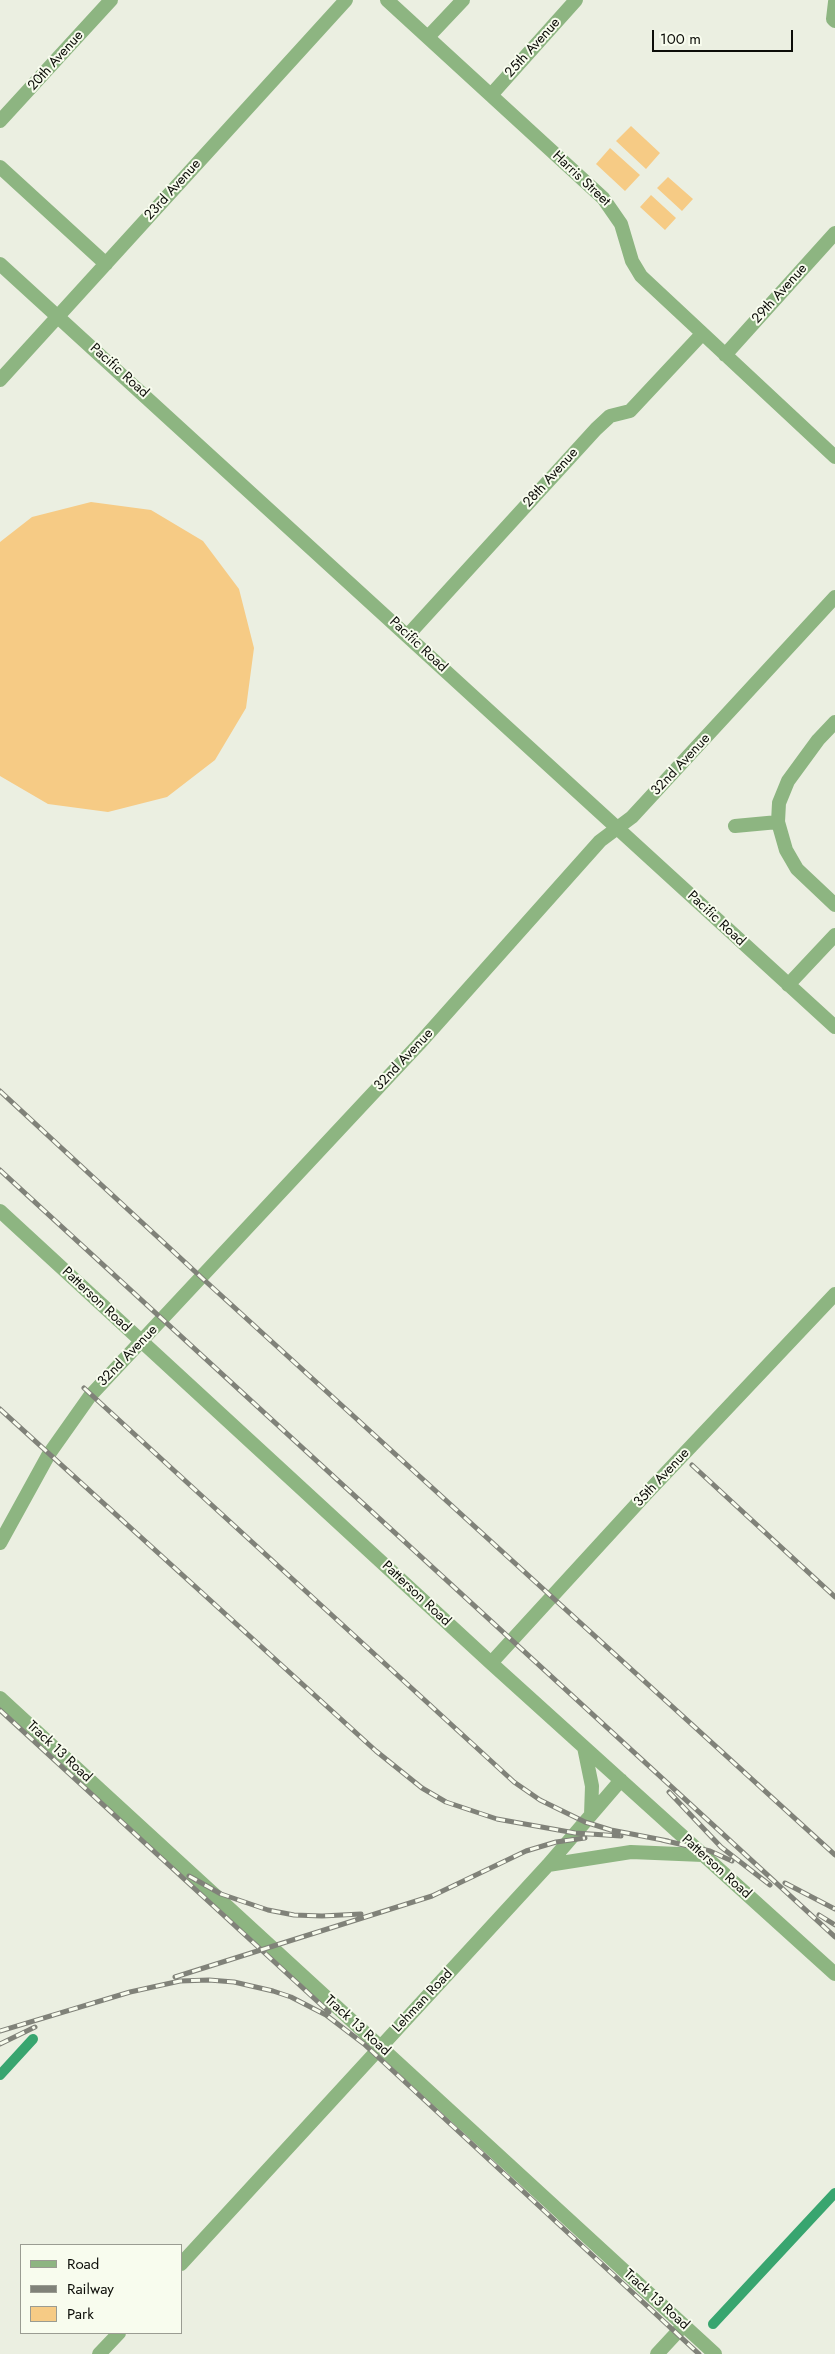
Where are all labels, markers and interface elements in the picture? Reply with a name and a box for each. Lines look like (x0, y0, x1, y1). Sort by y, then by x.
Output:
street label: 25th Avenue (502, 15, 564, 81)
scale bar (655, 20, 796, 52)
street label: 20th Avenue (25, 28, 87, 94)
text: 100 m (660, 28, 701, 50)
street label: Harris Street (548, 148, 614, 210)
street label: 23rd Avenue (141, 156, 205, 224)
street label: 29th Avenue (749, 261, 811, 327)
street label: Pacific Road (86, 340, 152, 402)
street label: 28th Avenue (520, 445, 582, 511)
street label: Pacific Road (386, 614, 450, 676)
street label: 32nd Avenue (648, 730, 714, 800)
street label: Pacific Road (684, 888, 748, 950)
street label: 32nd Avenue (371, 1025, 437, 1095)
street label: Patterson Road (58, 1264, 134, 1336)
street label: 32nd Avenue (95, 1322, 161, 1390)
street label: 35th Avenue (631, 1445, 693, 1511)
street label: Patterson Road (378, 1558, 454, 1630)
street label: Track 13 Road (23, 1718, 95, 1786)
street label: Patterson Road (678, 1831, 754, 1903)
street label: Lehman Road (389, 1966, 457, 2036)
street label: Track 13 Road (321, 1992, 393, 2060)
legend (20, 2244, 182, 2334)
text: Road (67, 2253, 99, 2275)
street label: Track 13 Road (620, 2266, 692, 2334)
text: Railway (67, 2278, 114, 2300)
text: Park (67, 2303, 94, 2325)

